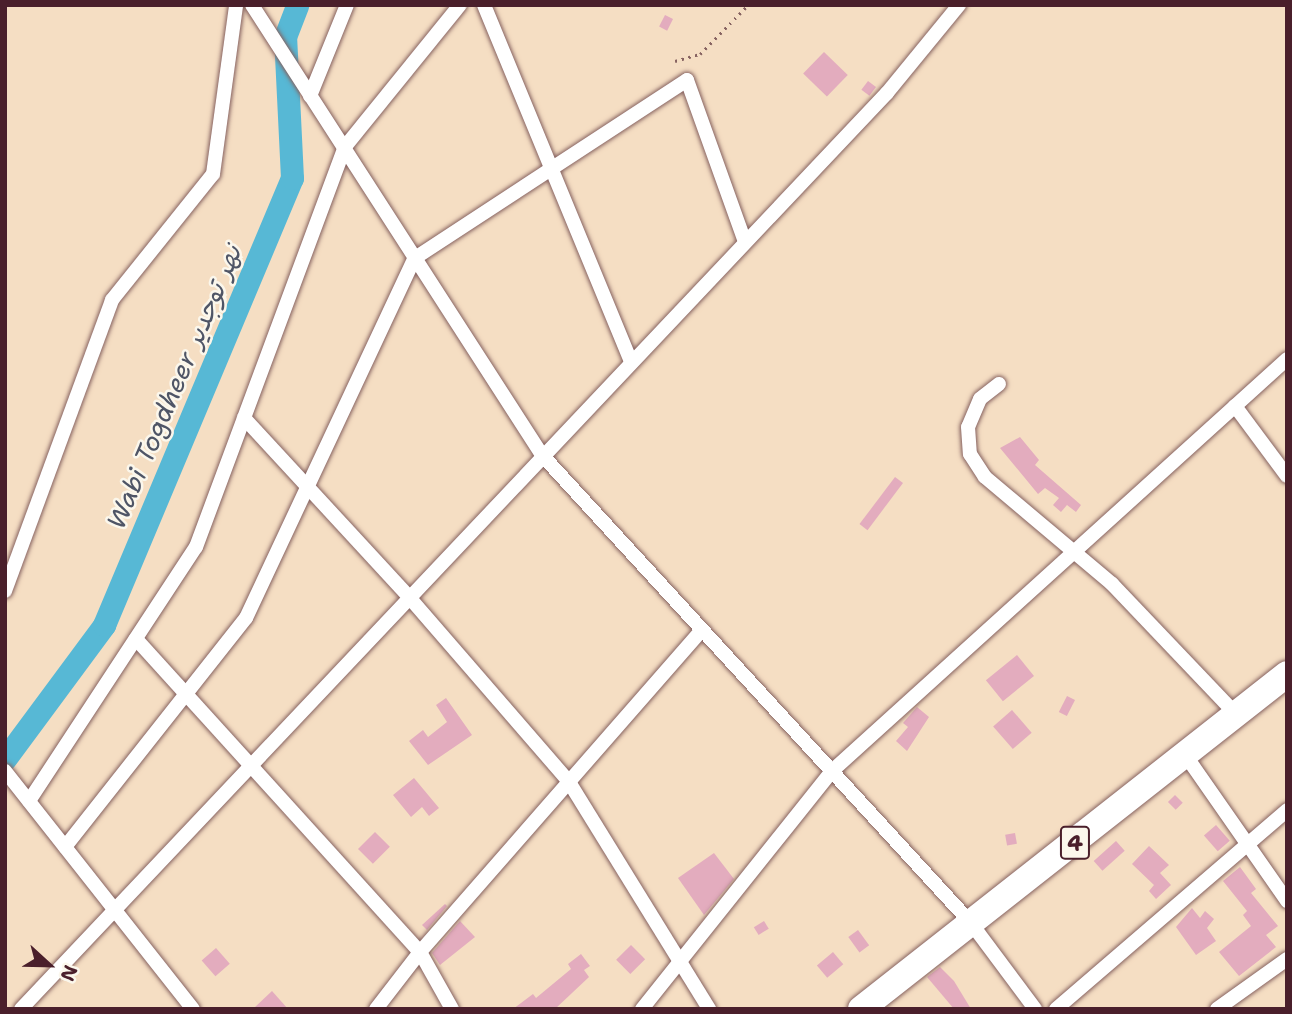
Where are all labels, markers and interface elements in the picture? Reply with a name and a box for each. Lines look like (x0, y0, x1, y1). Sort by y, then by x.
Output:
water label: Wabi Togdheer نهر توجدير (100, 240, 248, 534)
road number: 4 (1059, 824, 1091, 862)
north arrow (14, 930, 84, 1000)
text: N (55, 961, 83, 985)

